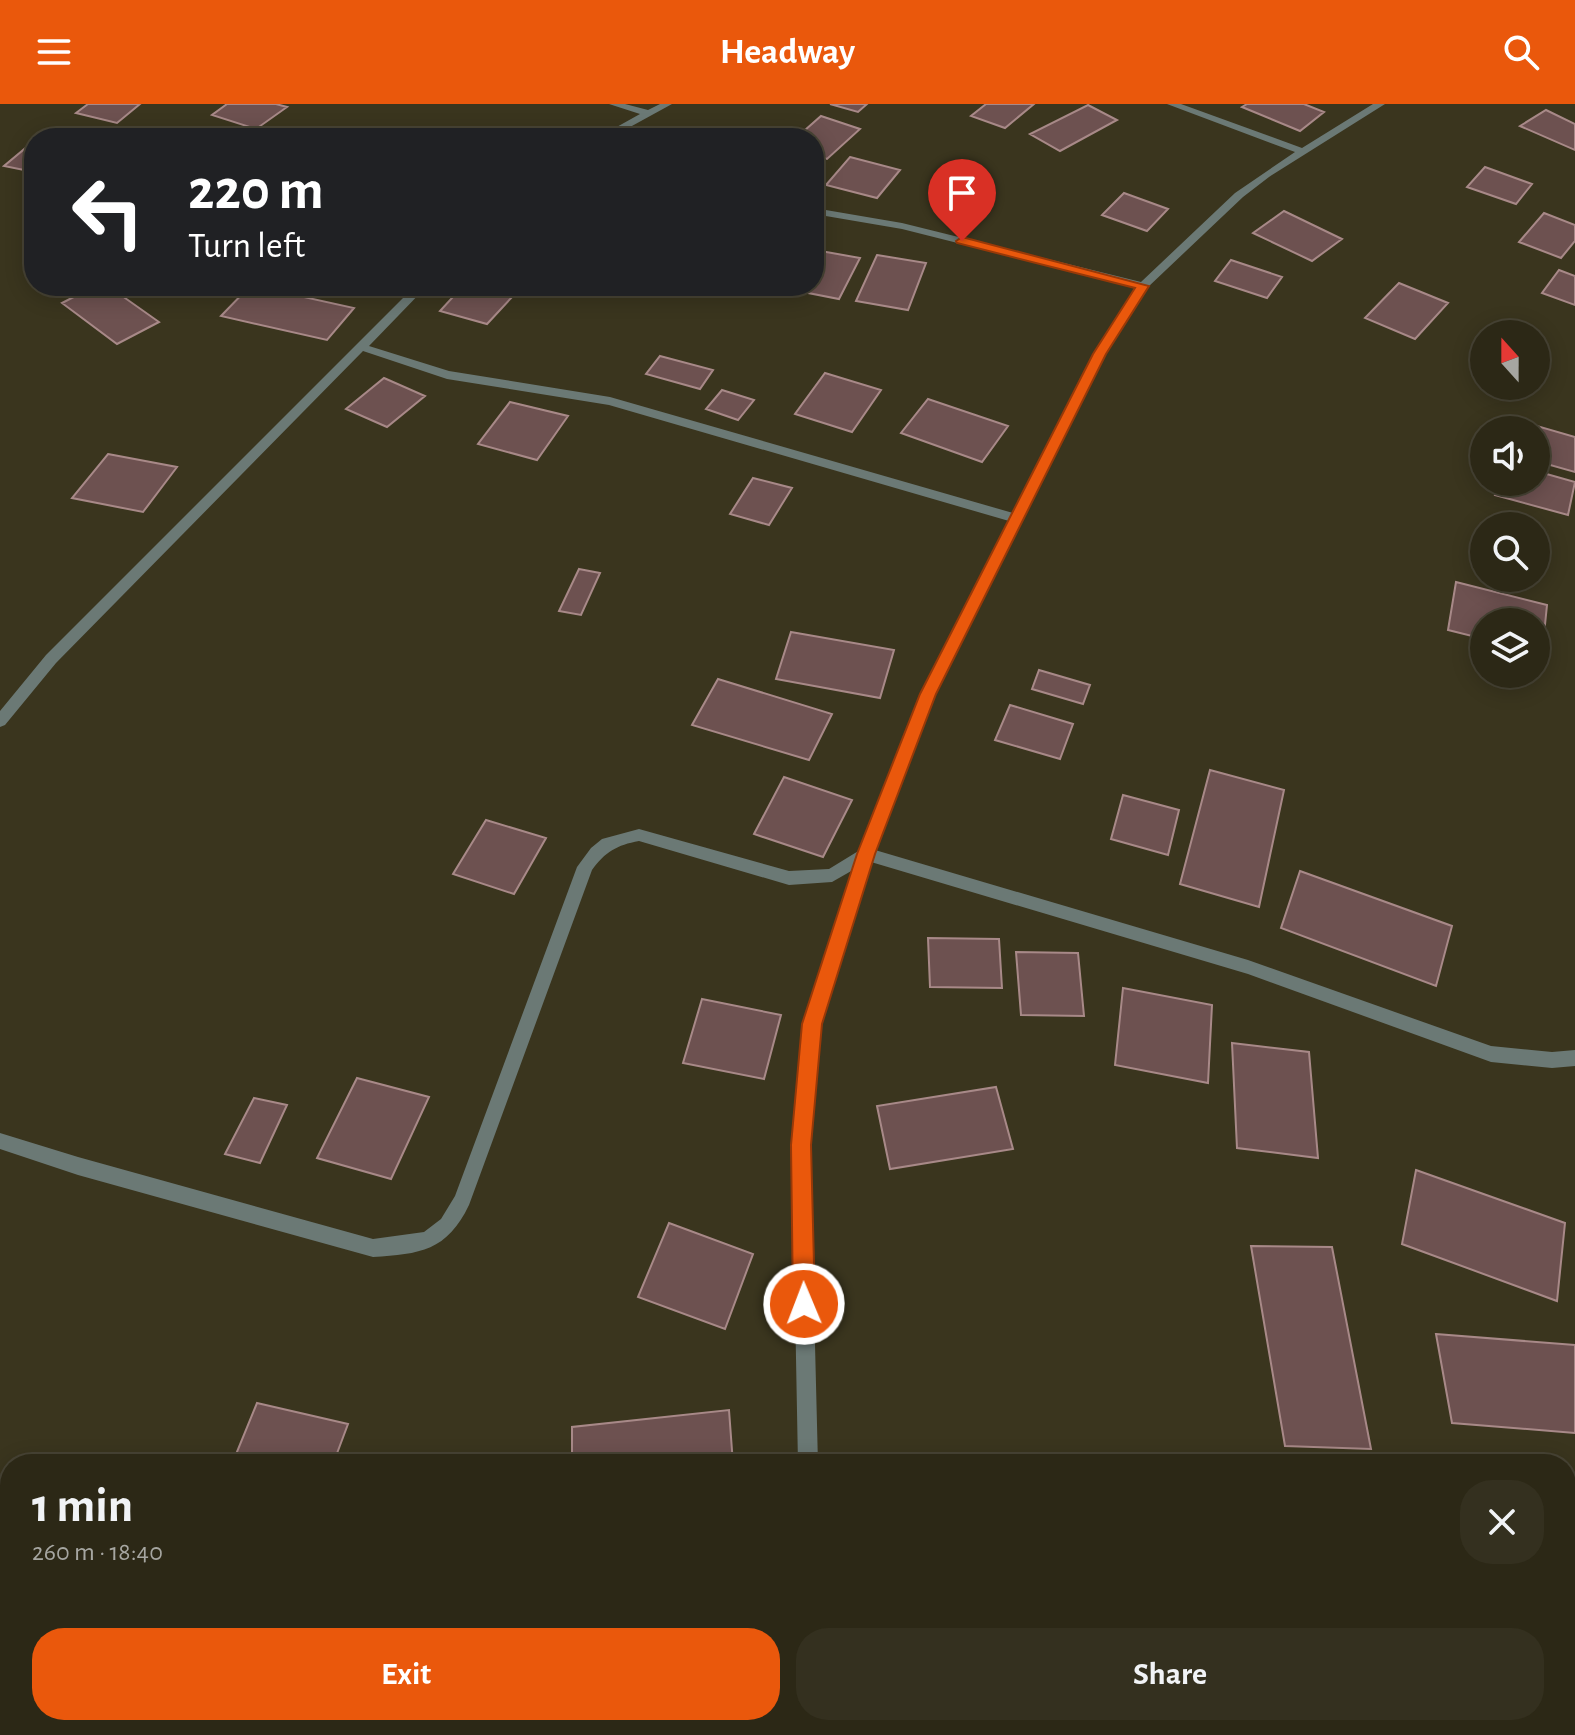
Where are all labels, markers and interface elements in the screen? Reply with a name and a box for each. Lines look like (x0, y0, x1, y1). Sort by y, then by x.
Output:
icon: menu (32, 30, 76, 74)
icon: search (1499, 30, 1543, 74)
text: Headway (720, 34, 855, 70)
pin (928, 159, 996, 241)
icon: left (56, 160, 160, 264)
text: 220 m (188, 163, 324, 219)
icon: arrive (940, 171, 984, 215)
text: Turn left (188, 228, 305, 264)
north arrow (1470, 320, 1550, 400)
map controls (1470, 320, 1550, 688)
button: sound (1470, 416, 1550, 496)
button: search (1470, 512, 1550, 592)
button: layers (1470, 608, 1550, 688)
position arrow (762, 1262, 846, 1346)
button: close (1460, 1480, 1544, 1564)
text: 1 min (32, 1483, 133, 1531)
text: 260 m · 18:40 (32, 1539, 163, 1565)
button: Exit (32, 1628, 780, 1720)
button: Share (796, 1628, 1544, 1720)

